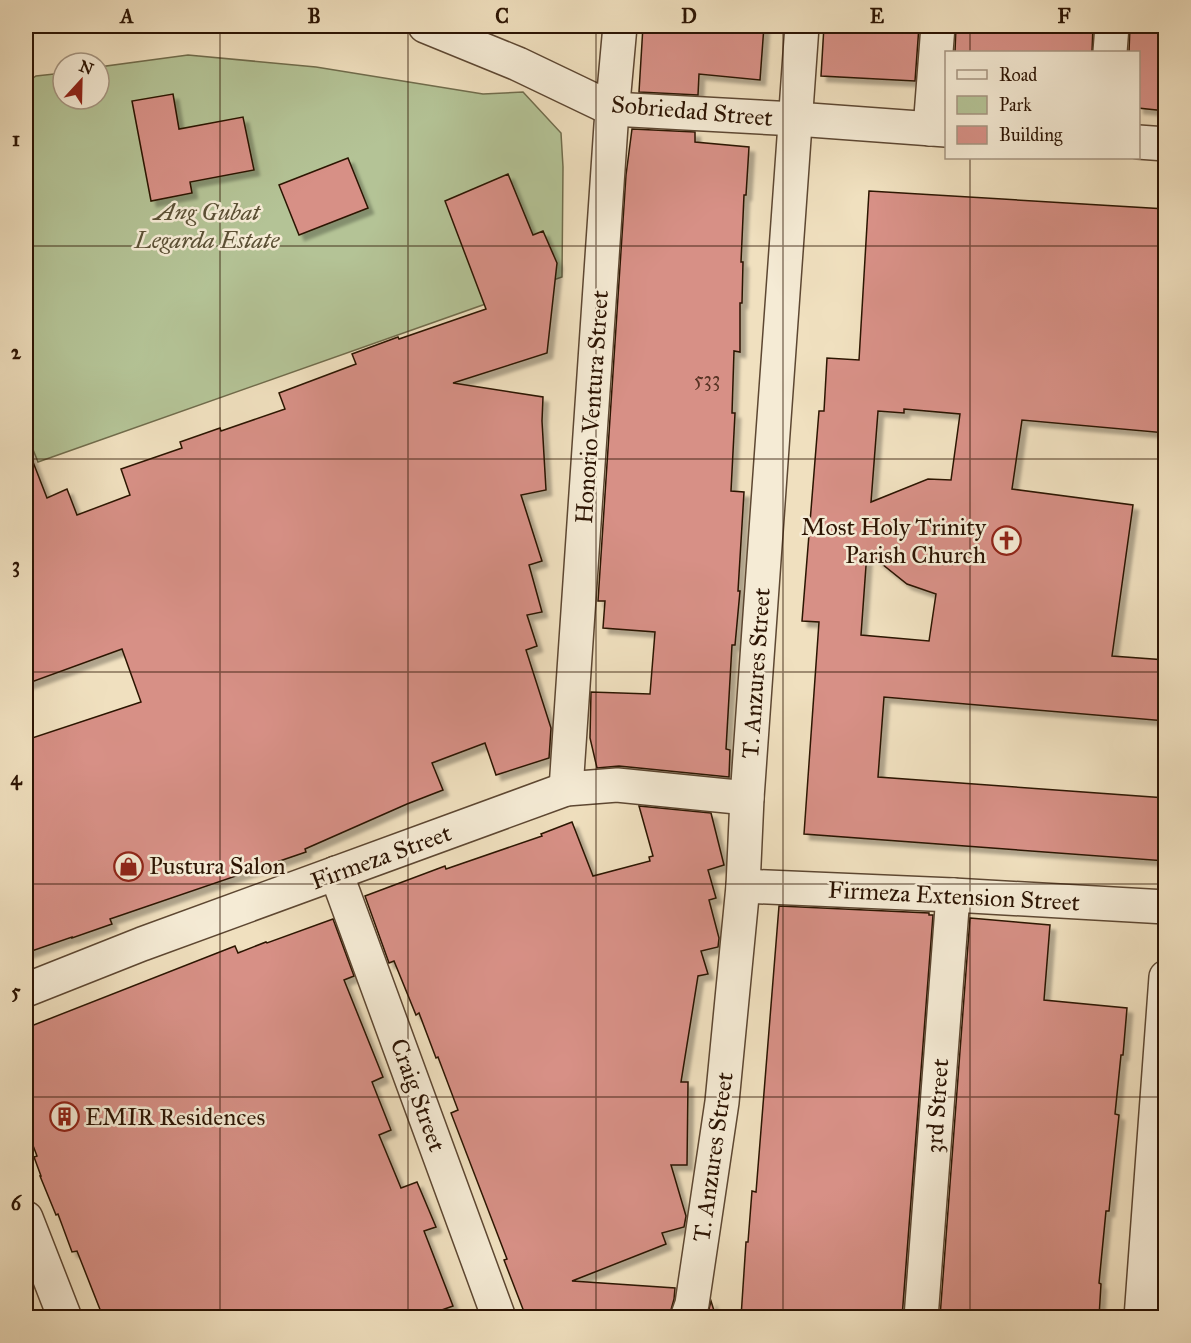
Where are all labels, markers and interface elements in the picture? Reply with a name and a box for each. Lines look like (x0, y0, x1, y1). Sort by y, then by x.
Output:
text: A (118, 4, 134, 28)
text: B (307, 4, 321, 28)
text: C (495, 4, 509, 28)
text: D (681, 4, 697, 28)
text: E (870, 4, 885, 28)
text: F (1057, 4, 1071, 28)
north arrow (51, 51, 111, 111)
legend (945, 51, 1140, 159)
text: N (77, 56, 97, 79)
text: Road (999, 64, 1037, 86)
street label: Sobriedad Street (610, 89, 775, 133)
text: Park (999, 94, 1032, 116)
text: Building (999, 124, 1063, 147)
text: 1 (12, 127, 20, 151)
park label: Ang Gubat Legarda Estate (134, 197, 281, 255)
street label: Honorio Ventura Street (569, 289, 615, 525)
text: 2 (11, 340, 22, 364)
house number: 533 (694, 366, 720, 392)
place label: Most Holy Trinity Parish Church (801, 512, 987, 570)
church icon: Most Holy Trinity Parish Church (991, 525, 1023, 557)
text: 3 (12, 553, 20, 578)
street label: T. Anzures Street (735, 586, 777, 759)
text: 4 (10, 766, 22, 791)
street label: Firmeza Street (307, 818, 456, 896)
shop icon: Pustura Salon (112, 850, 144, 882)
place label: Pustura Salon (149, 851, 285, 881)
street label: Firmeza Extension Street (827, 874, 1081, 918)
text: 5 (11, 979, 21, 1003)
street label: Craig Street (384, 1034, 452, 1156)
street label: 3rd Street (919, 1057, 955, 1155)
street label: T. Anzures Street (686, 1070, 740, 1244)
building icon: EMIR Residences (48, 1101, 80, 1133)
place label: EMIR Residences (85, 1102, 265, 1132)
text: 6 (11, 1191, 23, 1215)

